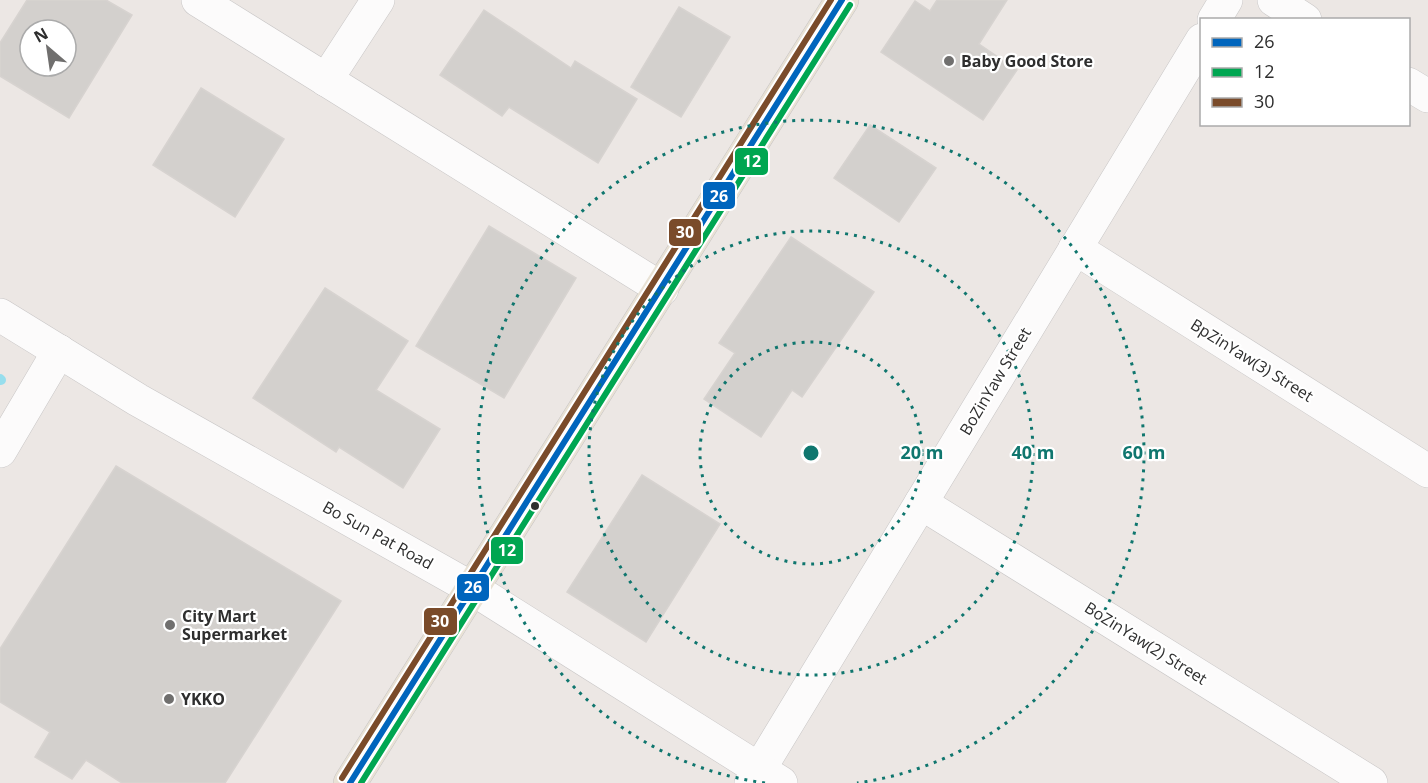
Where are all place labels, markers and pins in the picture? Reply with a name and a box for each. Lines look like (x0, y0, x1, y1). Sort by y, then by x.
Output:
place label: Baby Good Store (961, 50, 1093, 72)
marker: Baby Good Store (942, 54, 956, 68)
centre of rings (801, 443, 821, 463)
unlabelled marker (529, 500, 541, 512)
place label: City Mart Supermarket (182, 605, 287, 645)
marker: City Mart Supermarket (163, 618, 177, 632)
place label: YKKO (181, 688, 225, 710)
marker: YKKO (162, 692, 176, 706)

